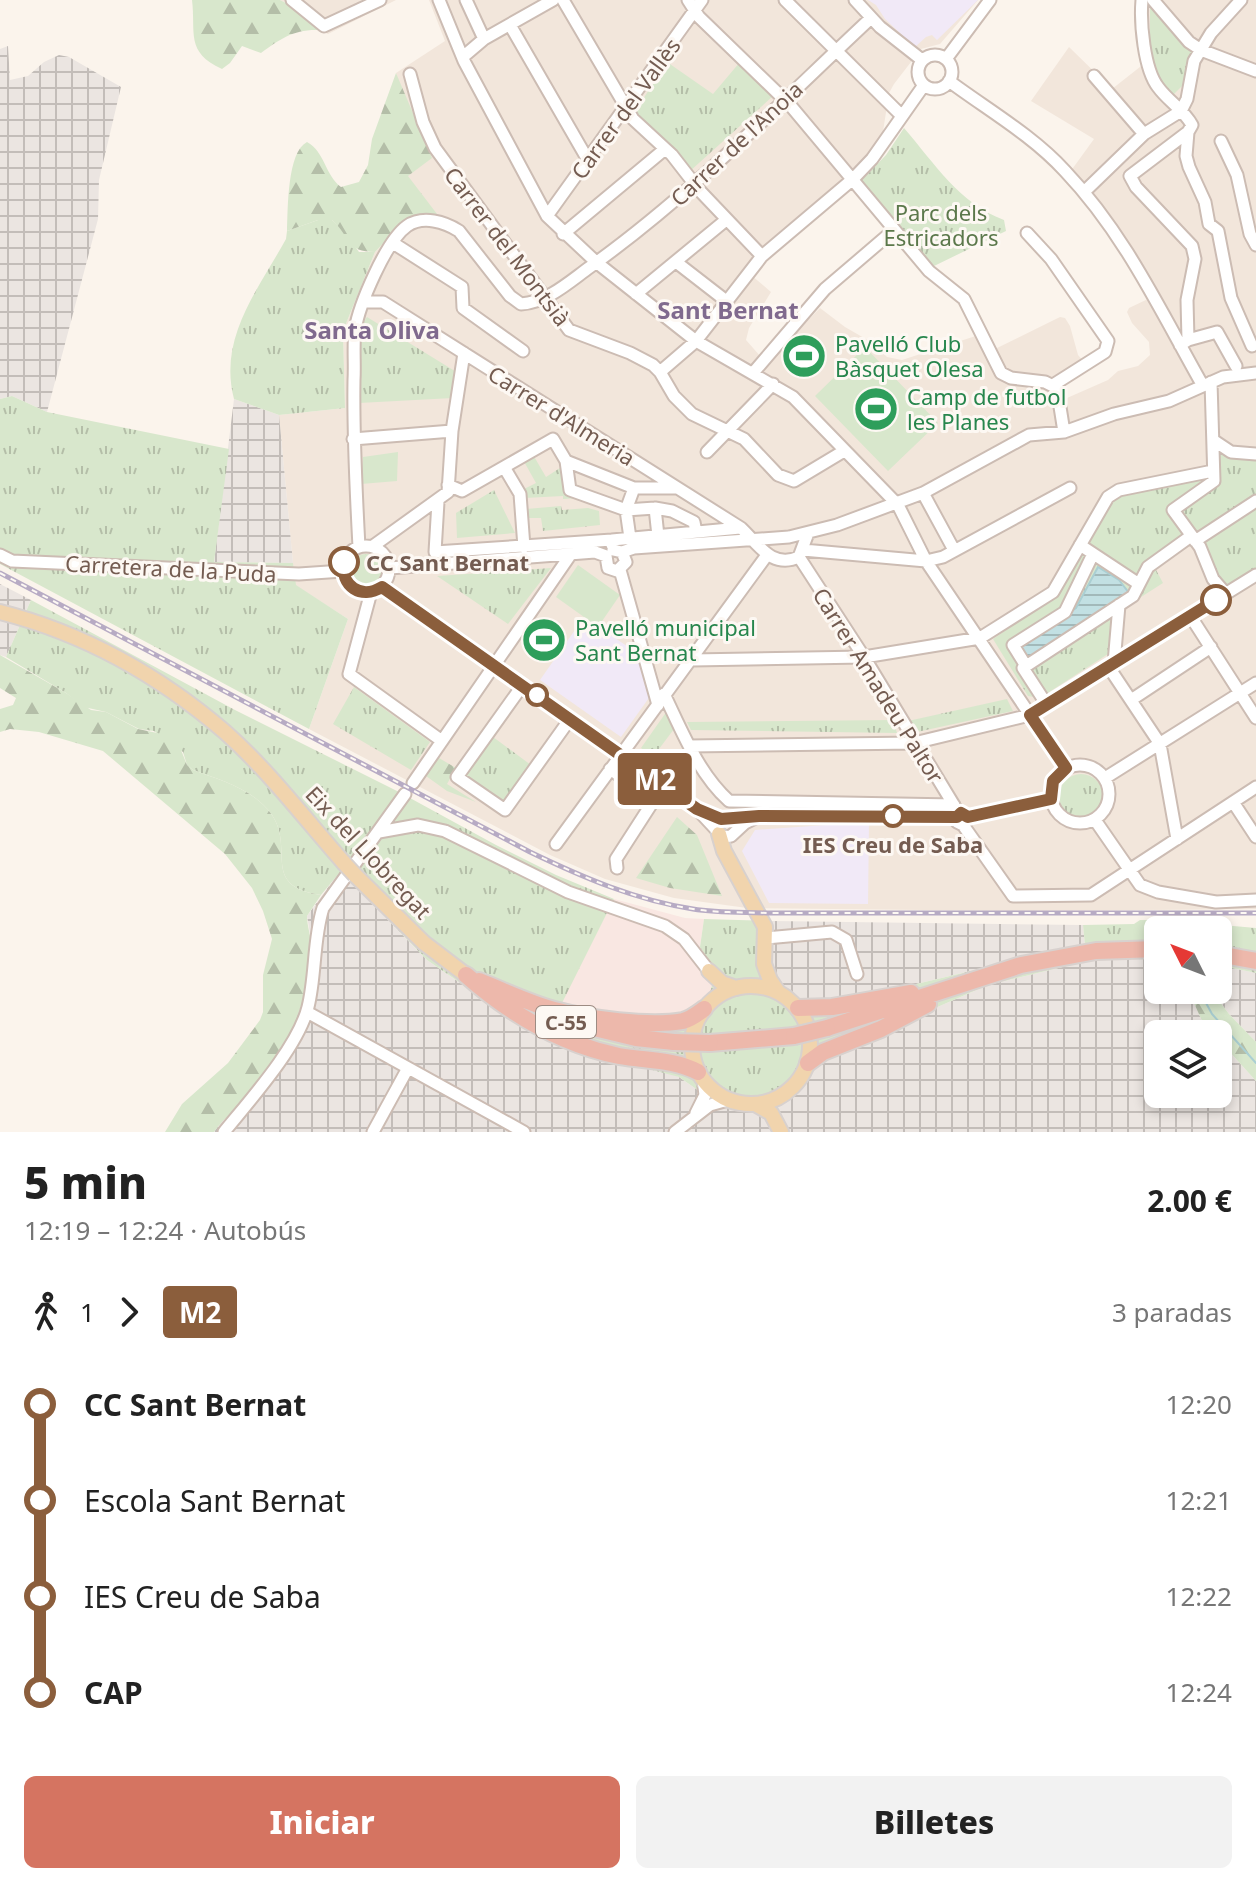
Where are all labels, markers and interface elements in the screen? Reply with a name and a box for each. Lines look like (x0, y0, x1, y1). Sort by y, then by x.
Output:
street label: Carrer del Vallès (564, 31, 686, 185)
street label: Carrer de l'Anoia (663, 74, 809, 212)
street label: Carrer del Montsià (438, 160, 578, 332)
park label: Parc dels Estricadors (884, 197, 998, 252)
district label: Sant Bernat (657, 293, 799, 326)
district label: Santa Oliva (304, 313, 440, 346)
place label: Pavelló Club Bàsquet Olesa (835, 328, 984, 383)
sports icon: Pavelló Club Bàsquet Olesa (780, 332, 828, 380)
street label: Carrer d'Almeria (483, 358, 641, 472)
place label: Camp de futbol les Planes (907, 381, 1066, 436)
sports icon: Camp de futbol les Planes (852, 385, 900, 433)
street label: Carretera de la Puda (65, 547, 277, 589)
marker: CC Sant Bernat (329, 547, 359, 577)
place label: CC Sant Bernat (366, 547, 529, 577)
street label: Carrer Amadeu Paltor (807, 582, 951, 788)
unlabelled marker (1201, 585, 1231, 615)
place label: Pavelló municipal Sant Bernat (575, 612, 756, 667)
sports icon: Pavelló municipal Sant Bernat (520, 616, 568, 664)
unlabelled marker (526, 684, 548, 706)
line badge: M2 (619, 753, 691, 805)
text: M2 (634, 760, 676, 798)
street label: Eix del Llobregat (300, 779, 438, 925)
marker: IES Creu de Saba (882, 805, 904, 827)
place label: IES Creu de Saba (803, 829, 983, 859)
north arrow (1144, 916, 1232, 1004)
map controls (1144, 916, 1232, 1108)
road number: C-55 (536, 1006, 596, 1038)
button: layers (1144, 1020, 1232, 1108)
text: 5 min (24, 1152, 147, 1212)
text: 2.00 € (1147, 1180, 1232, 1221)
text: 12:19 – 12:24 · Autobús (24, 1212, 306, 1248)
icon: walk (24, 1290, 68, 1334)
icon: forward (107, 1290, 151, 1334)
text: M2 (179, 1293, 221, 1331)
text: 1 (80, 1294, 95, 1330)
text: 3 paradas (1112, 1294, 1232, 1330)
text: CC Sant Bernat (84, 1384, 306, 1425)
text: 12:20 (1166, 1386, 1232, 1422)
text: Escola Sant Bernat (84, 1480, 345, 1521)
text: 12:21 (1166, 1482, 1232, 1518)
text: IES Creu de Saba (84, 1576, 321, 1617)
text: 12:22 (1166, 1578, 1232, 1614)
text: CAP (84, 1672, 143, 1713)
text: 12:24 (1166, 1674, 1232, 1710)
button: Iniciar (24, 1776, 620, 1868)
button: Billetes (636, 1776, 1232, 1868)

